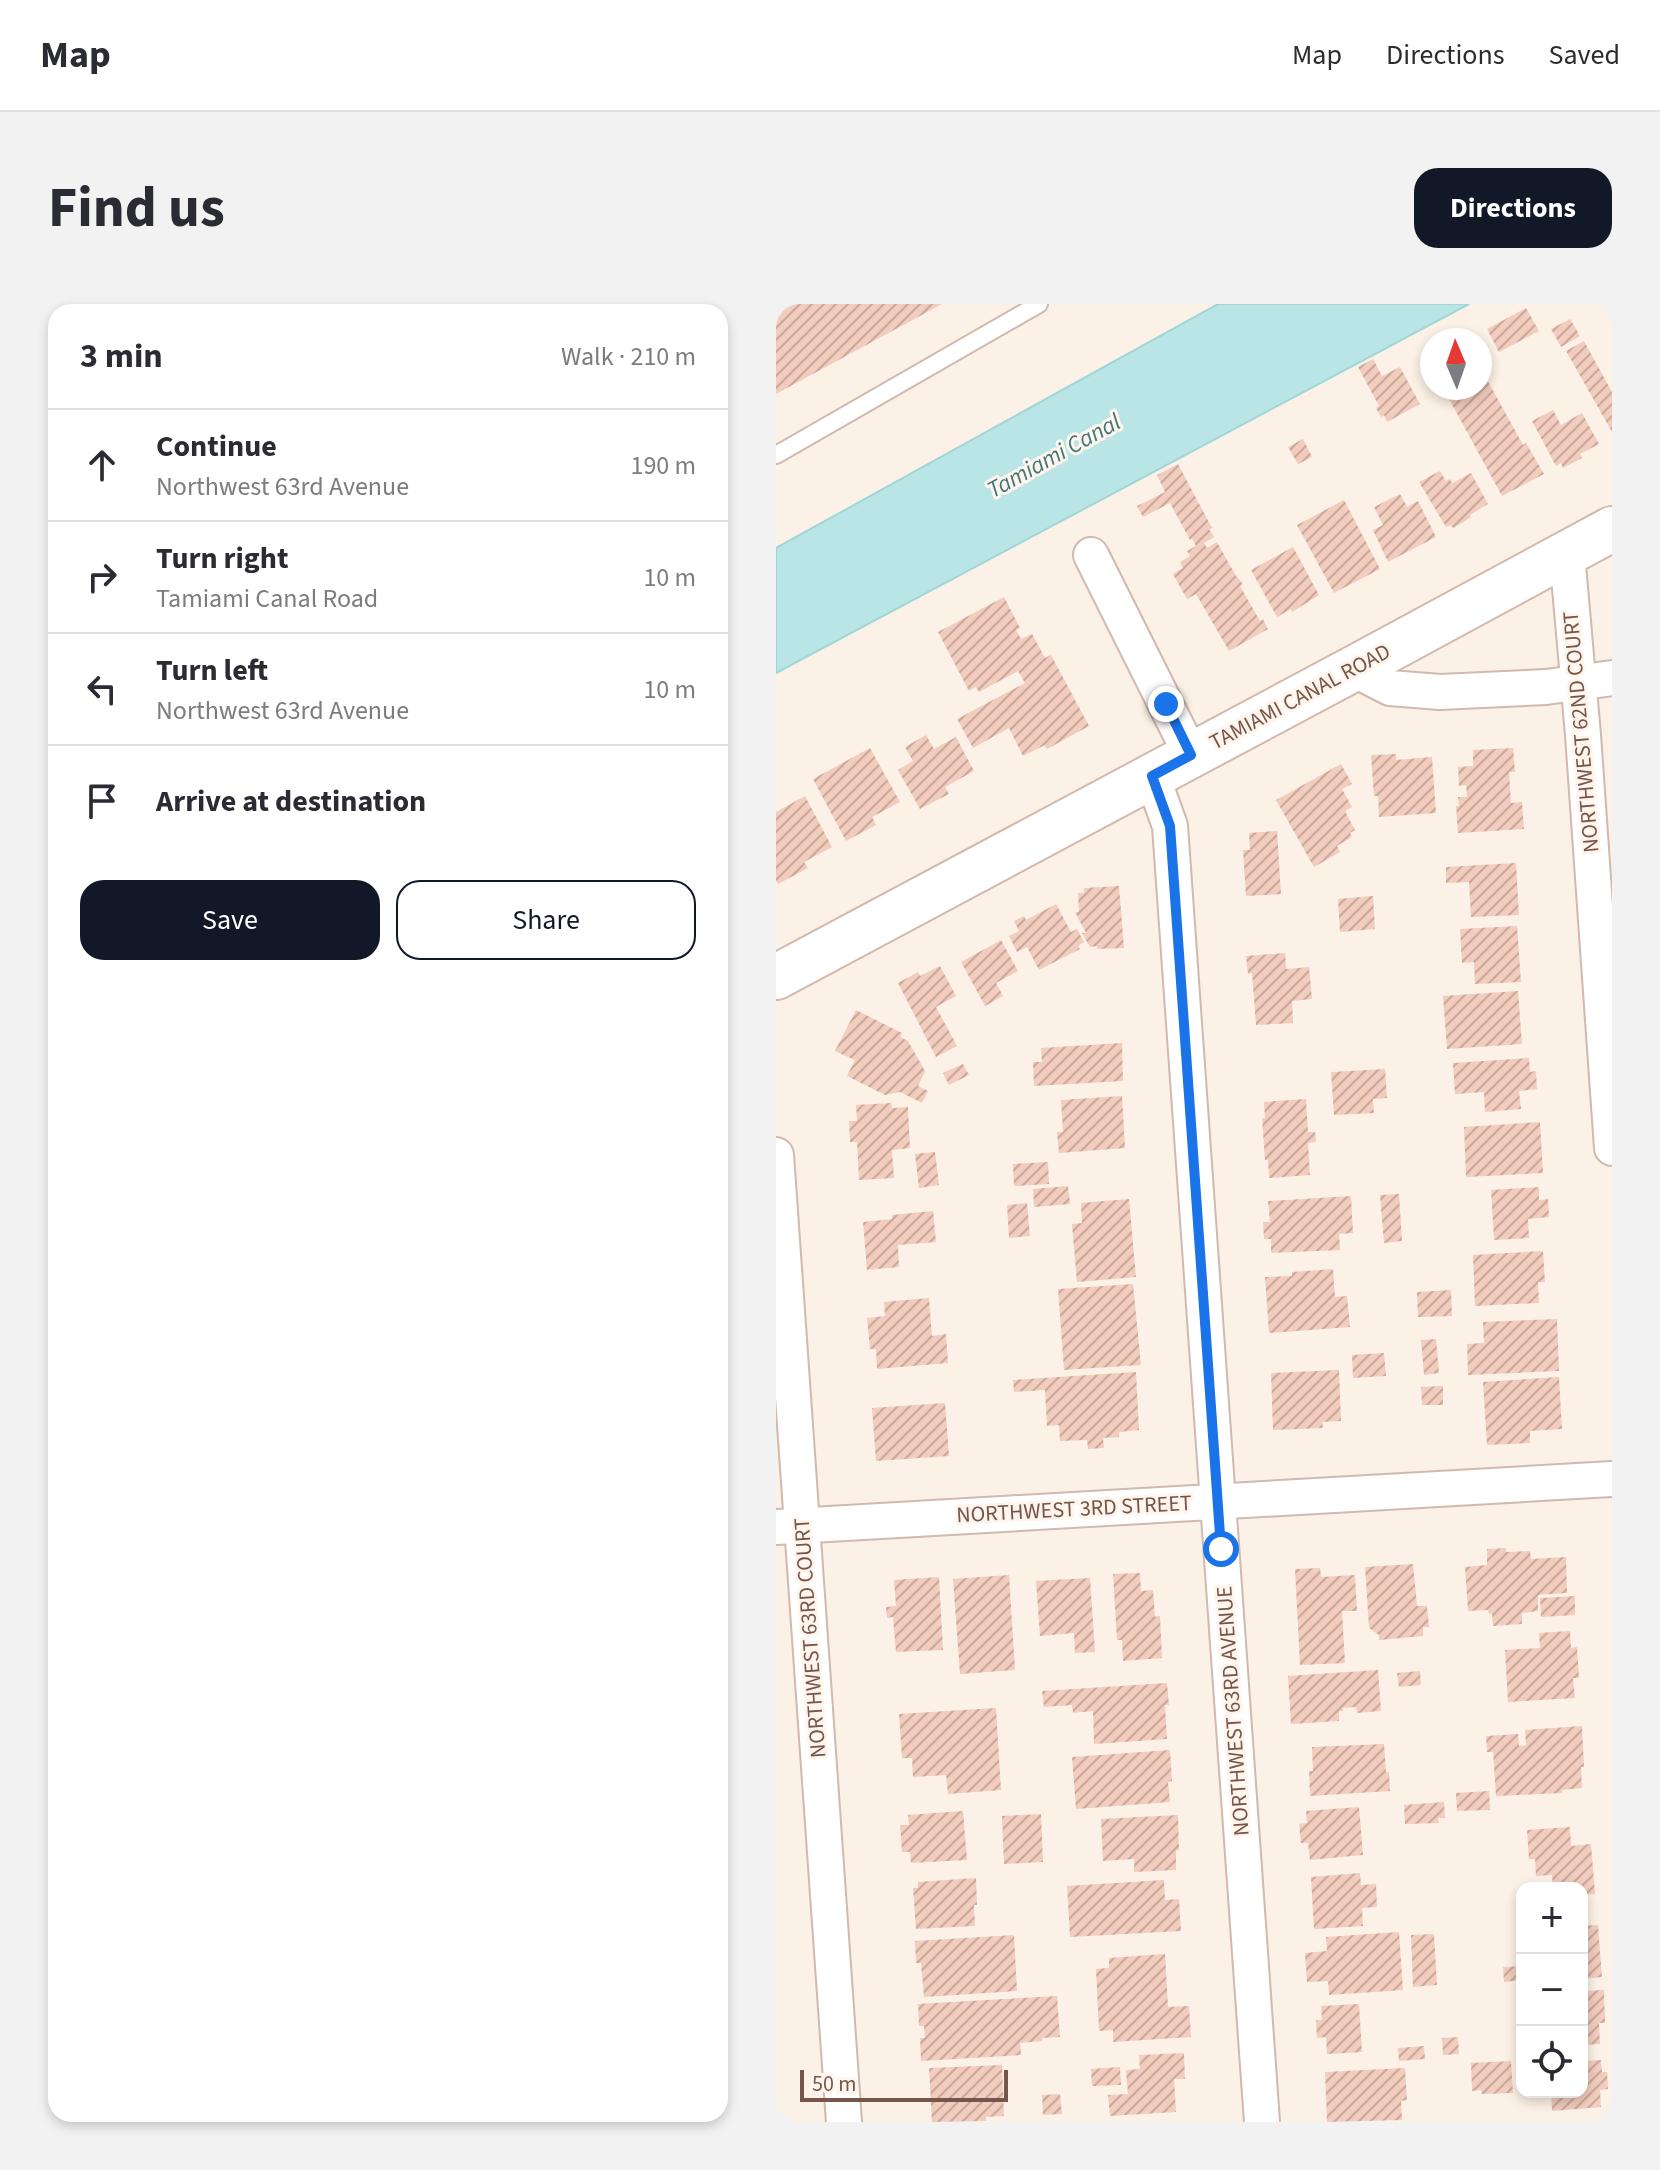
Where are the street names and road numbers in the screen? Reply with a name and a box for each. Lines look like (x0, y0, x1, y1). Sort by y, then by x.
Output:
street label: NORTHWEST 62ND COURT (1554, 610, 1608, 854)
street label: TAMIAMI CANAL ROAD (1204, 636, 1396, 758)
street label: NORTHWEST 3RD STREET (956, 1487, 1193, 1531)
street label: NORTHWEST 63RD COURT (786, 1517, 834, 1759)
street label: NORTHWEST 63RD AVENUE (1208, 1585, 1258, 1837)

